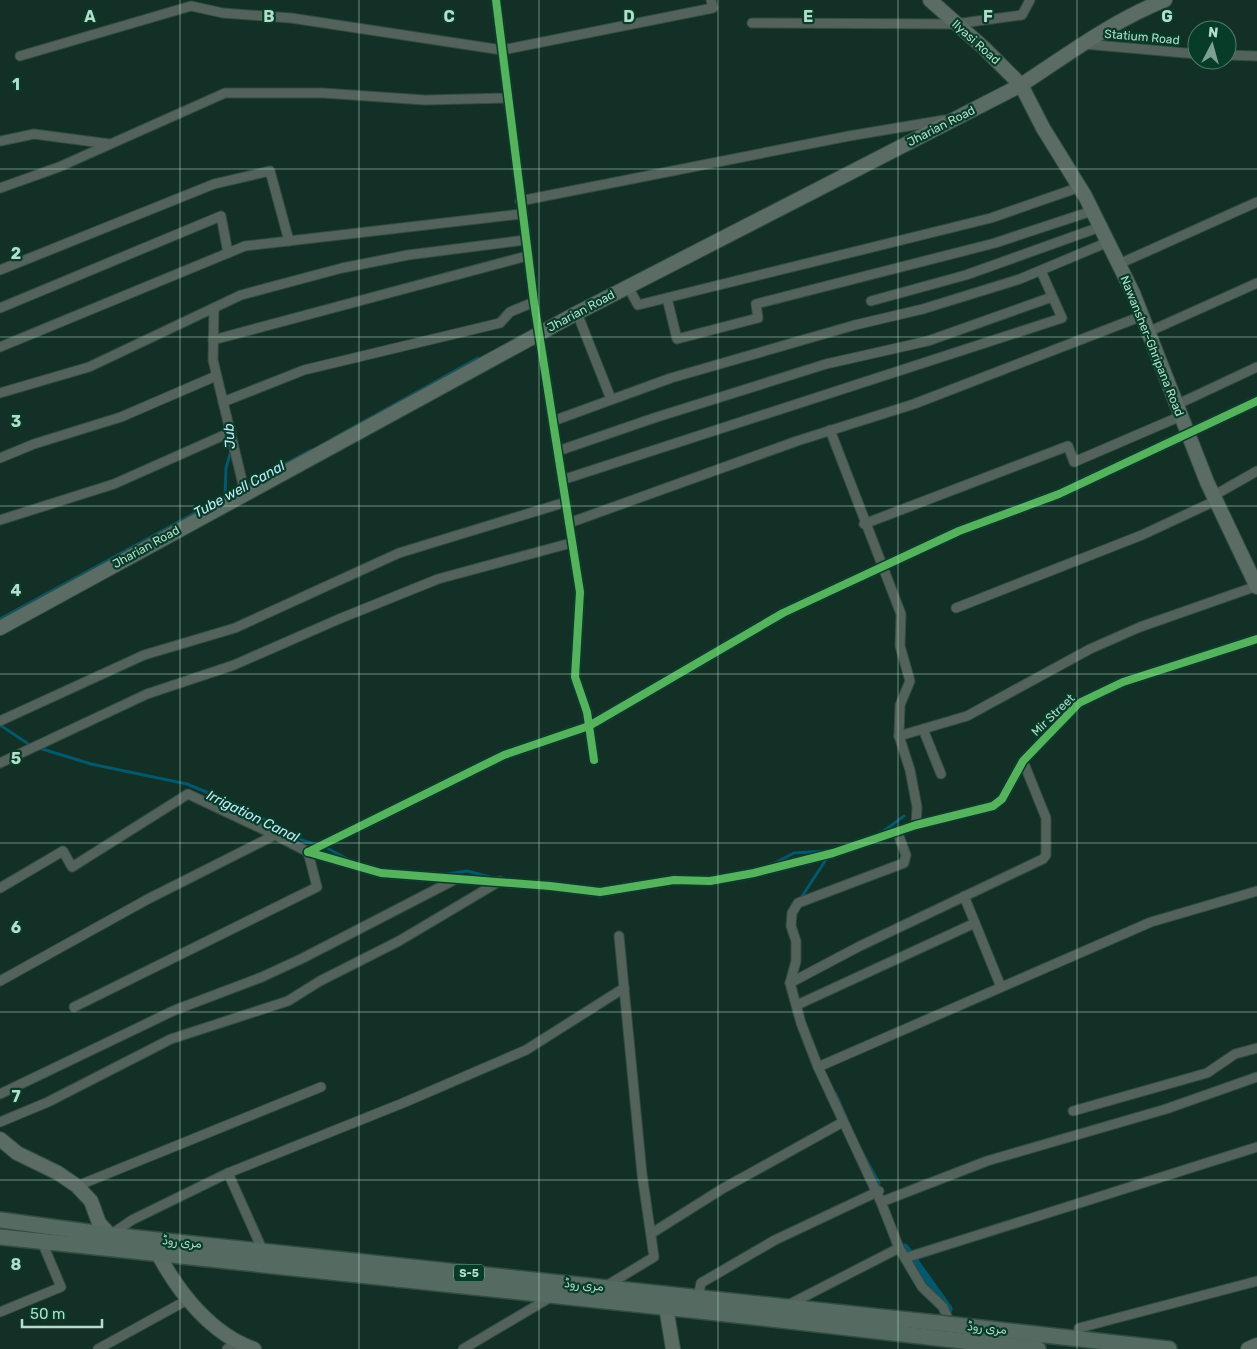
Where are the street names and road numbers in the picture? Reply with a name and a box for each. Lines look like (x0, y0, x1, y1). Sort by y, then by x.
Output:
street label: Ilyasi Road (949, 17, 1003, 67)
street label: Statium Road (1104, 27, 1180, 47)
street label: Jharian Road (905, 103, 977, 149)
street label: Nawansher-Ghripana Road (1117, 274, 1187, 418)
street label: Jharian Road (545, 287, 617, 335)
street label: Jharian Road (110, 523, 182, 571)
street label: Mir Street (1029, 691, 1078, 739)
street label: مری روڈ (161, 1233, 203, 1252)
road number: S-5 (454, 1264, 484, 1282)
street label: مری روڈ (563, 1276, 605, 1295)
street label: مری روڈ (966, 1319, 1008, 1338)

